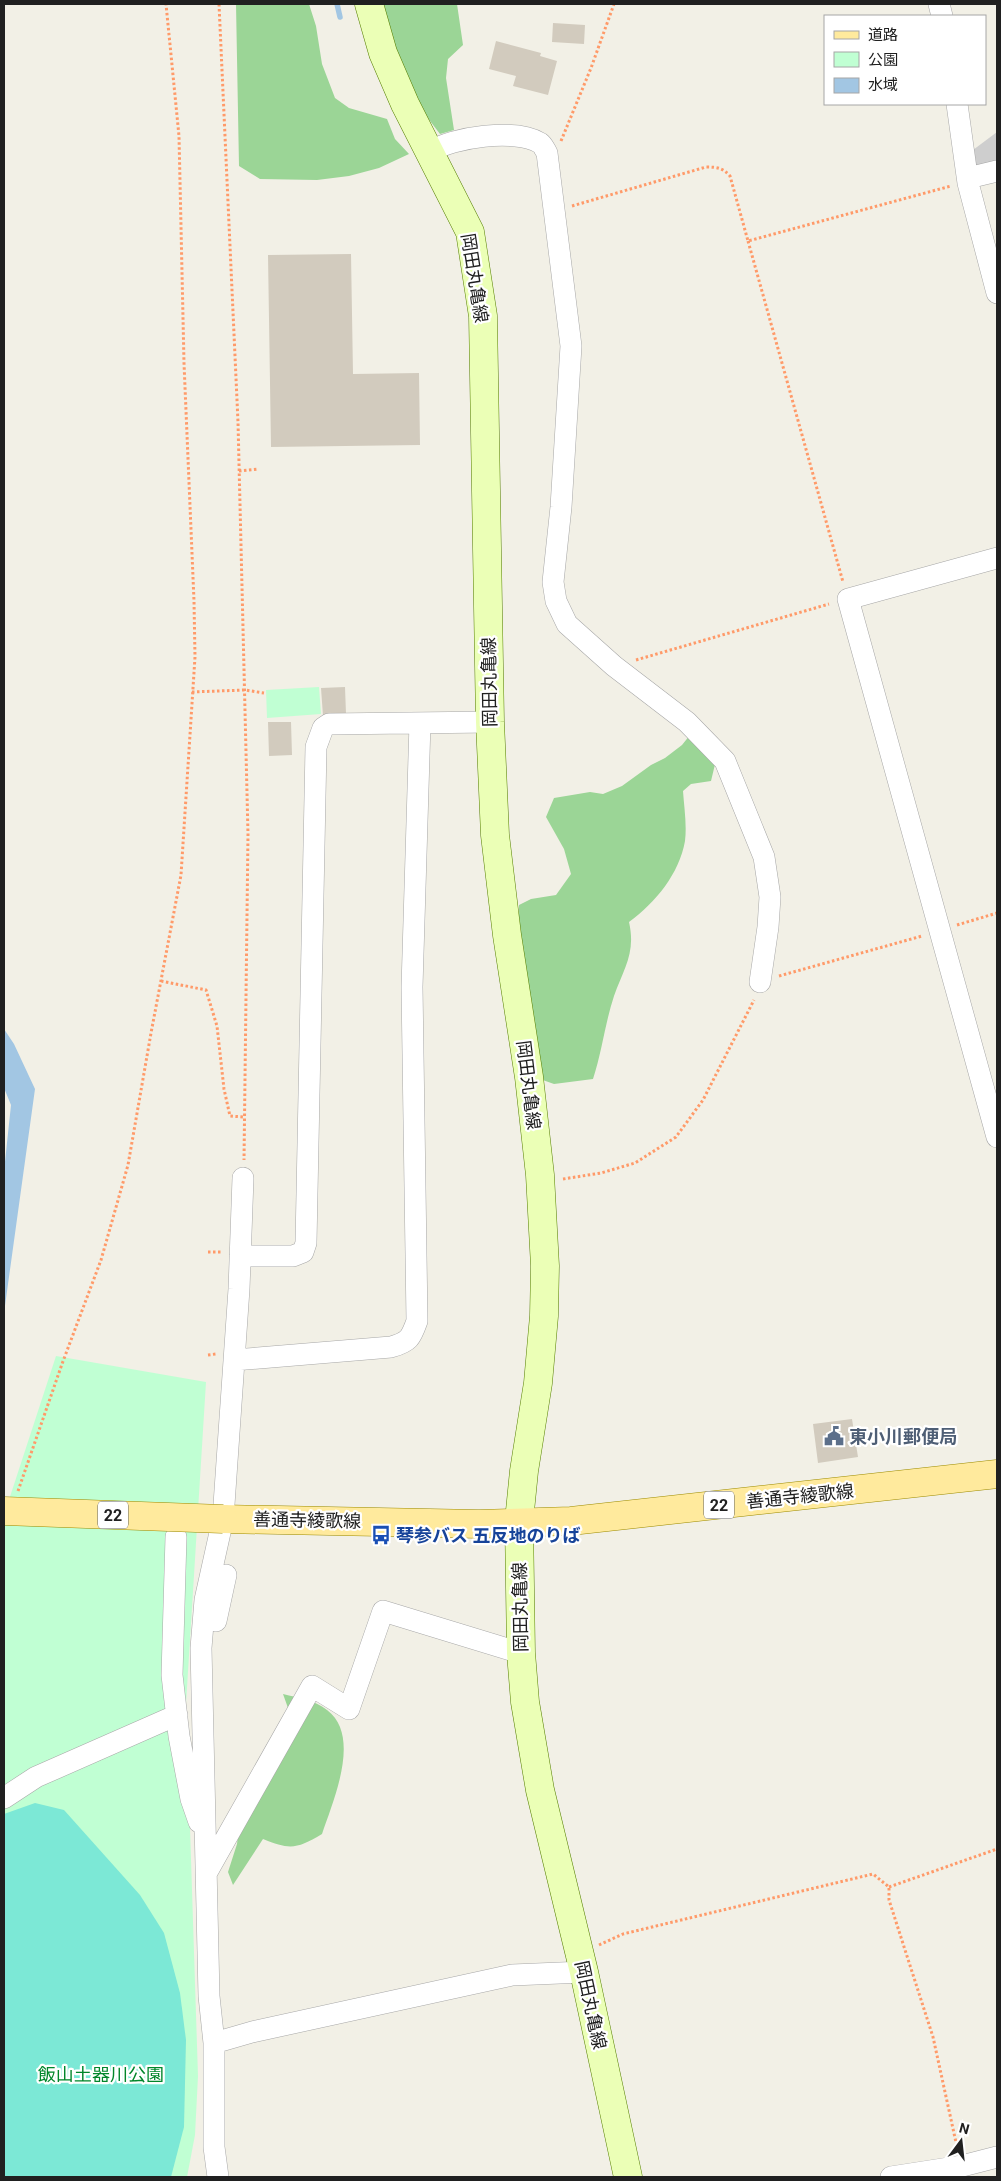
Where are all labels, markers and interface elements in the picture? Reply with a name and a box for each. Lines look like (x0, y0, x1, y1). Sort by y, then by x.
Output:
legend (824, 15, 986, 105)
text: 道路 (868, 26, 898, 44)
text: 公園 (868, 51, 898, 69)
text: 水域 (868, 76, 898, 94)
street label: 岡田丸亀線 (458, 232, 492, 324)
street label: 岡田丸亀線 (478, 637, 500, 727)
street label: 岡田丸亀線 (513, 1039, 545, 1131)
public building icon: 東小川郵便局 (823, 1425, 845, 1447)
place label: 東小川郵便局 (849, 1426, 957, 1447)
street label: 善通寺綾歌線 (745, 1480, 855, 1512)
road number: 22 (704, 1492, 734, 1518)
road number: 22 (98, 1502, 128, 1528)
street label: 善通寺綾歌線 (253, 1509, 361, 1531)
bus stop icon: 琴参バス 五反地のりば (370, 1524, 392, 1546)
place label: 琴参バス 五反地のりば (396, 1525, 580, 1546)
street label: 岡田丸亀線 (509, 1562, 531, 1652)
street label: 岡田丸亀線 (571, 1959, 611, 2051)
park label: 飯山土器川公園 (38, 2064, 164, 2085)
north arrow (936, 2116, 986, 2166)
text: N (958, 2119, 971, 2137)

